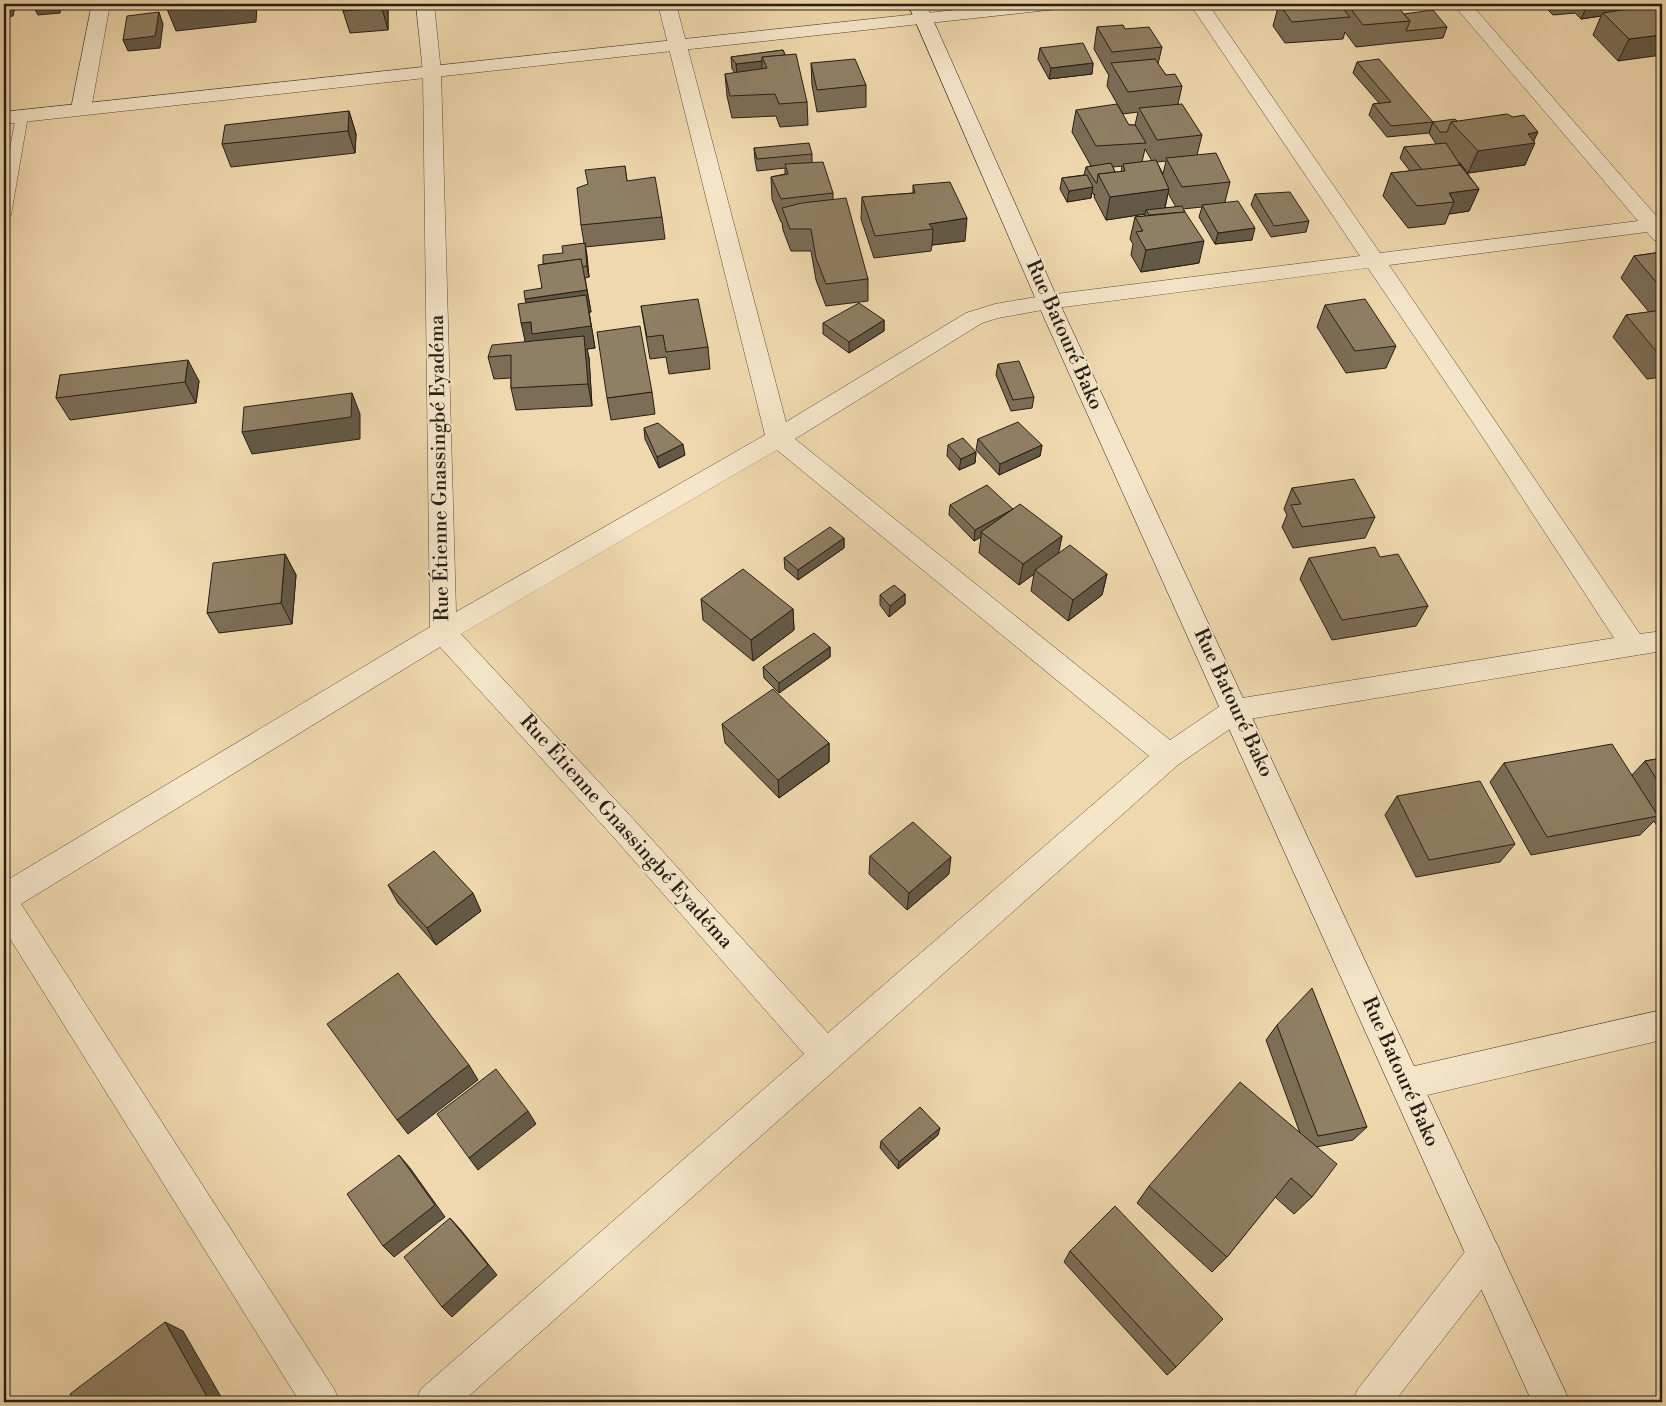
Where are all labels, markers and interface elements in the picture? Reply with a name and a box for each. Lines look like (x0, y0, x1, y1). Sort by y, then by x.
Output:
street label: Rue Batouré Bako (1020, 256, 1108, 414)
street label: Rue Étienne Gnassingbé Eyadéma (424, 314, 455, 622)
street label: Rue Batouré Bako (1188, 625, 1278, 781)
street label: Rue Étienne Gnassingbé Eyadéma (514, 709, 739, 955)
street label: Rue Batouré Bako (1356, 993, 1444, 1151)

